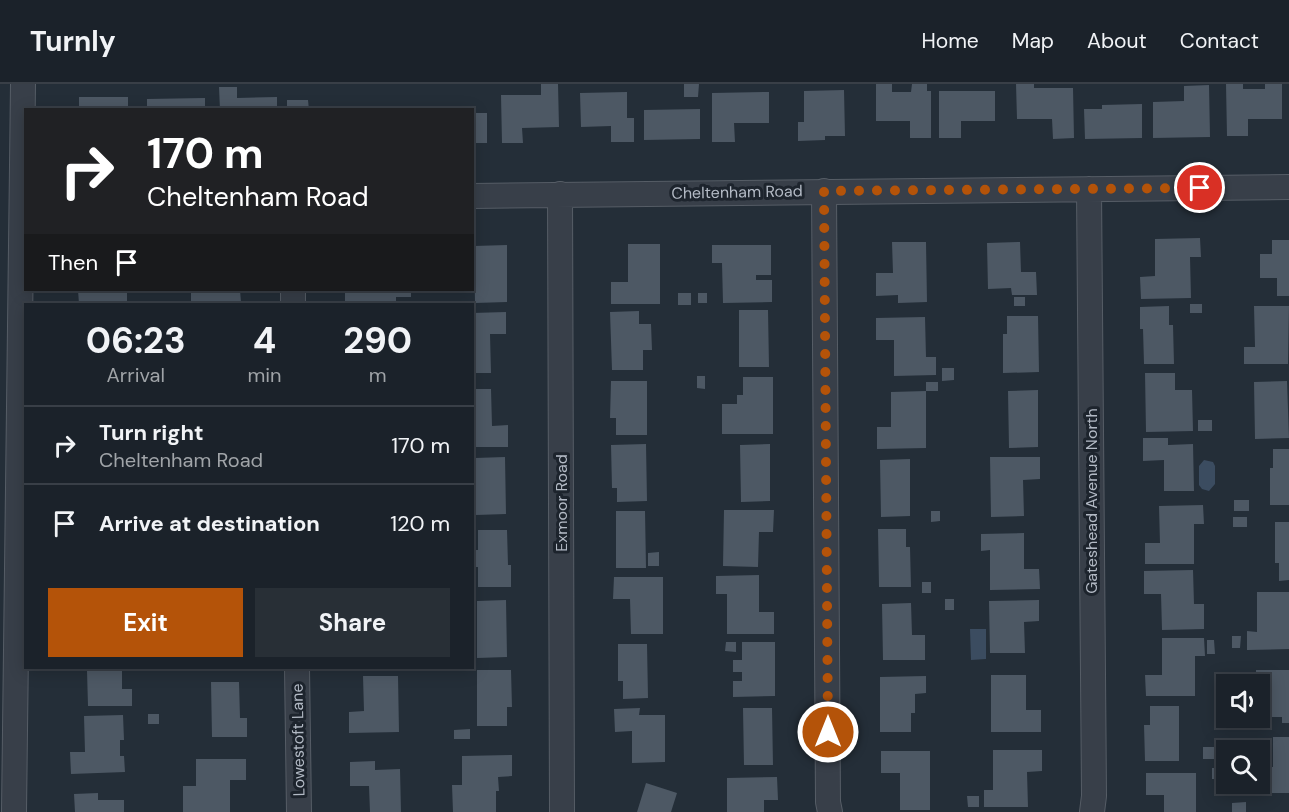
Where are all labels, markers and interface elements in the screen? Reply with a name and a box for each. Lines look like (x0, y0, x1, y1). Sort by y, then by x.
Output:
text: Turnly (30, 23, 116, 60)
text: Home (921, 27, 979, 55)
text: Map (1012, 27, 1054, 55)
text: About (1087, 27, 1147, 55)
text: Contact (1180, 27, 1259, 55)
text: 170 m (147, 126, 264, 181)
icon: right (48, 132, 126, 210)
pin (1174, 162, 1225, 213)
icon: arrive (1183, 171, 1216, 204)
text: Cheltenham Road (147, 179, 369, 214)
street label: Cheltenham Road (671, 180, 803, 204)
icon: arrive (110, 246, 143, 279)
text: Then (48, 248, 98, 277)
text: 06:23 (86, 317, 186, 364)
text: 4 (253, 317, 276, 364)
text: 290 (343, 317, 412, 364)
text: Arrival (107, 362, 165, 388)
text: min (247, 362, 282, 388)
text: m (369, 362, 387, 388)
street label: Gateshead Avenue North (1081, 408, 1102, 594)
text: Turn right (99, 418, 204, 447)
icon: right (48, 429, 81, 462)
text: 170 m (391, 431, 450, 460)
text: Cheltenham Road (99, 447, 263, 473)
street label: Exmoor Road (551, 454, 572, 552)
icon: arrive (48, 507, 81, 540)
text: Arrive at destination (99, 509, 320, 538)
text: 120 m (390, 509, 450, 538)
button: Exit (48, 588, 243, 657)
button: Share (255, 588, 450, 657)
map controls (1216, 674, 1270, 794)
button: sound (1216, 674, 1270, 728)
street label: Lowestoft Lane (287, 683, 309, 797)
position arrow (796, 700, 860, 764)
button: search (1216, 740, 1270, 794)

